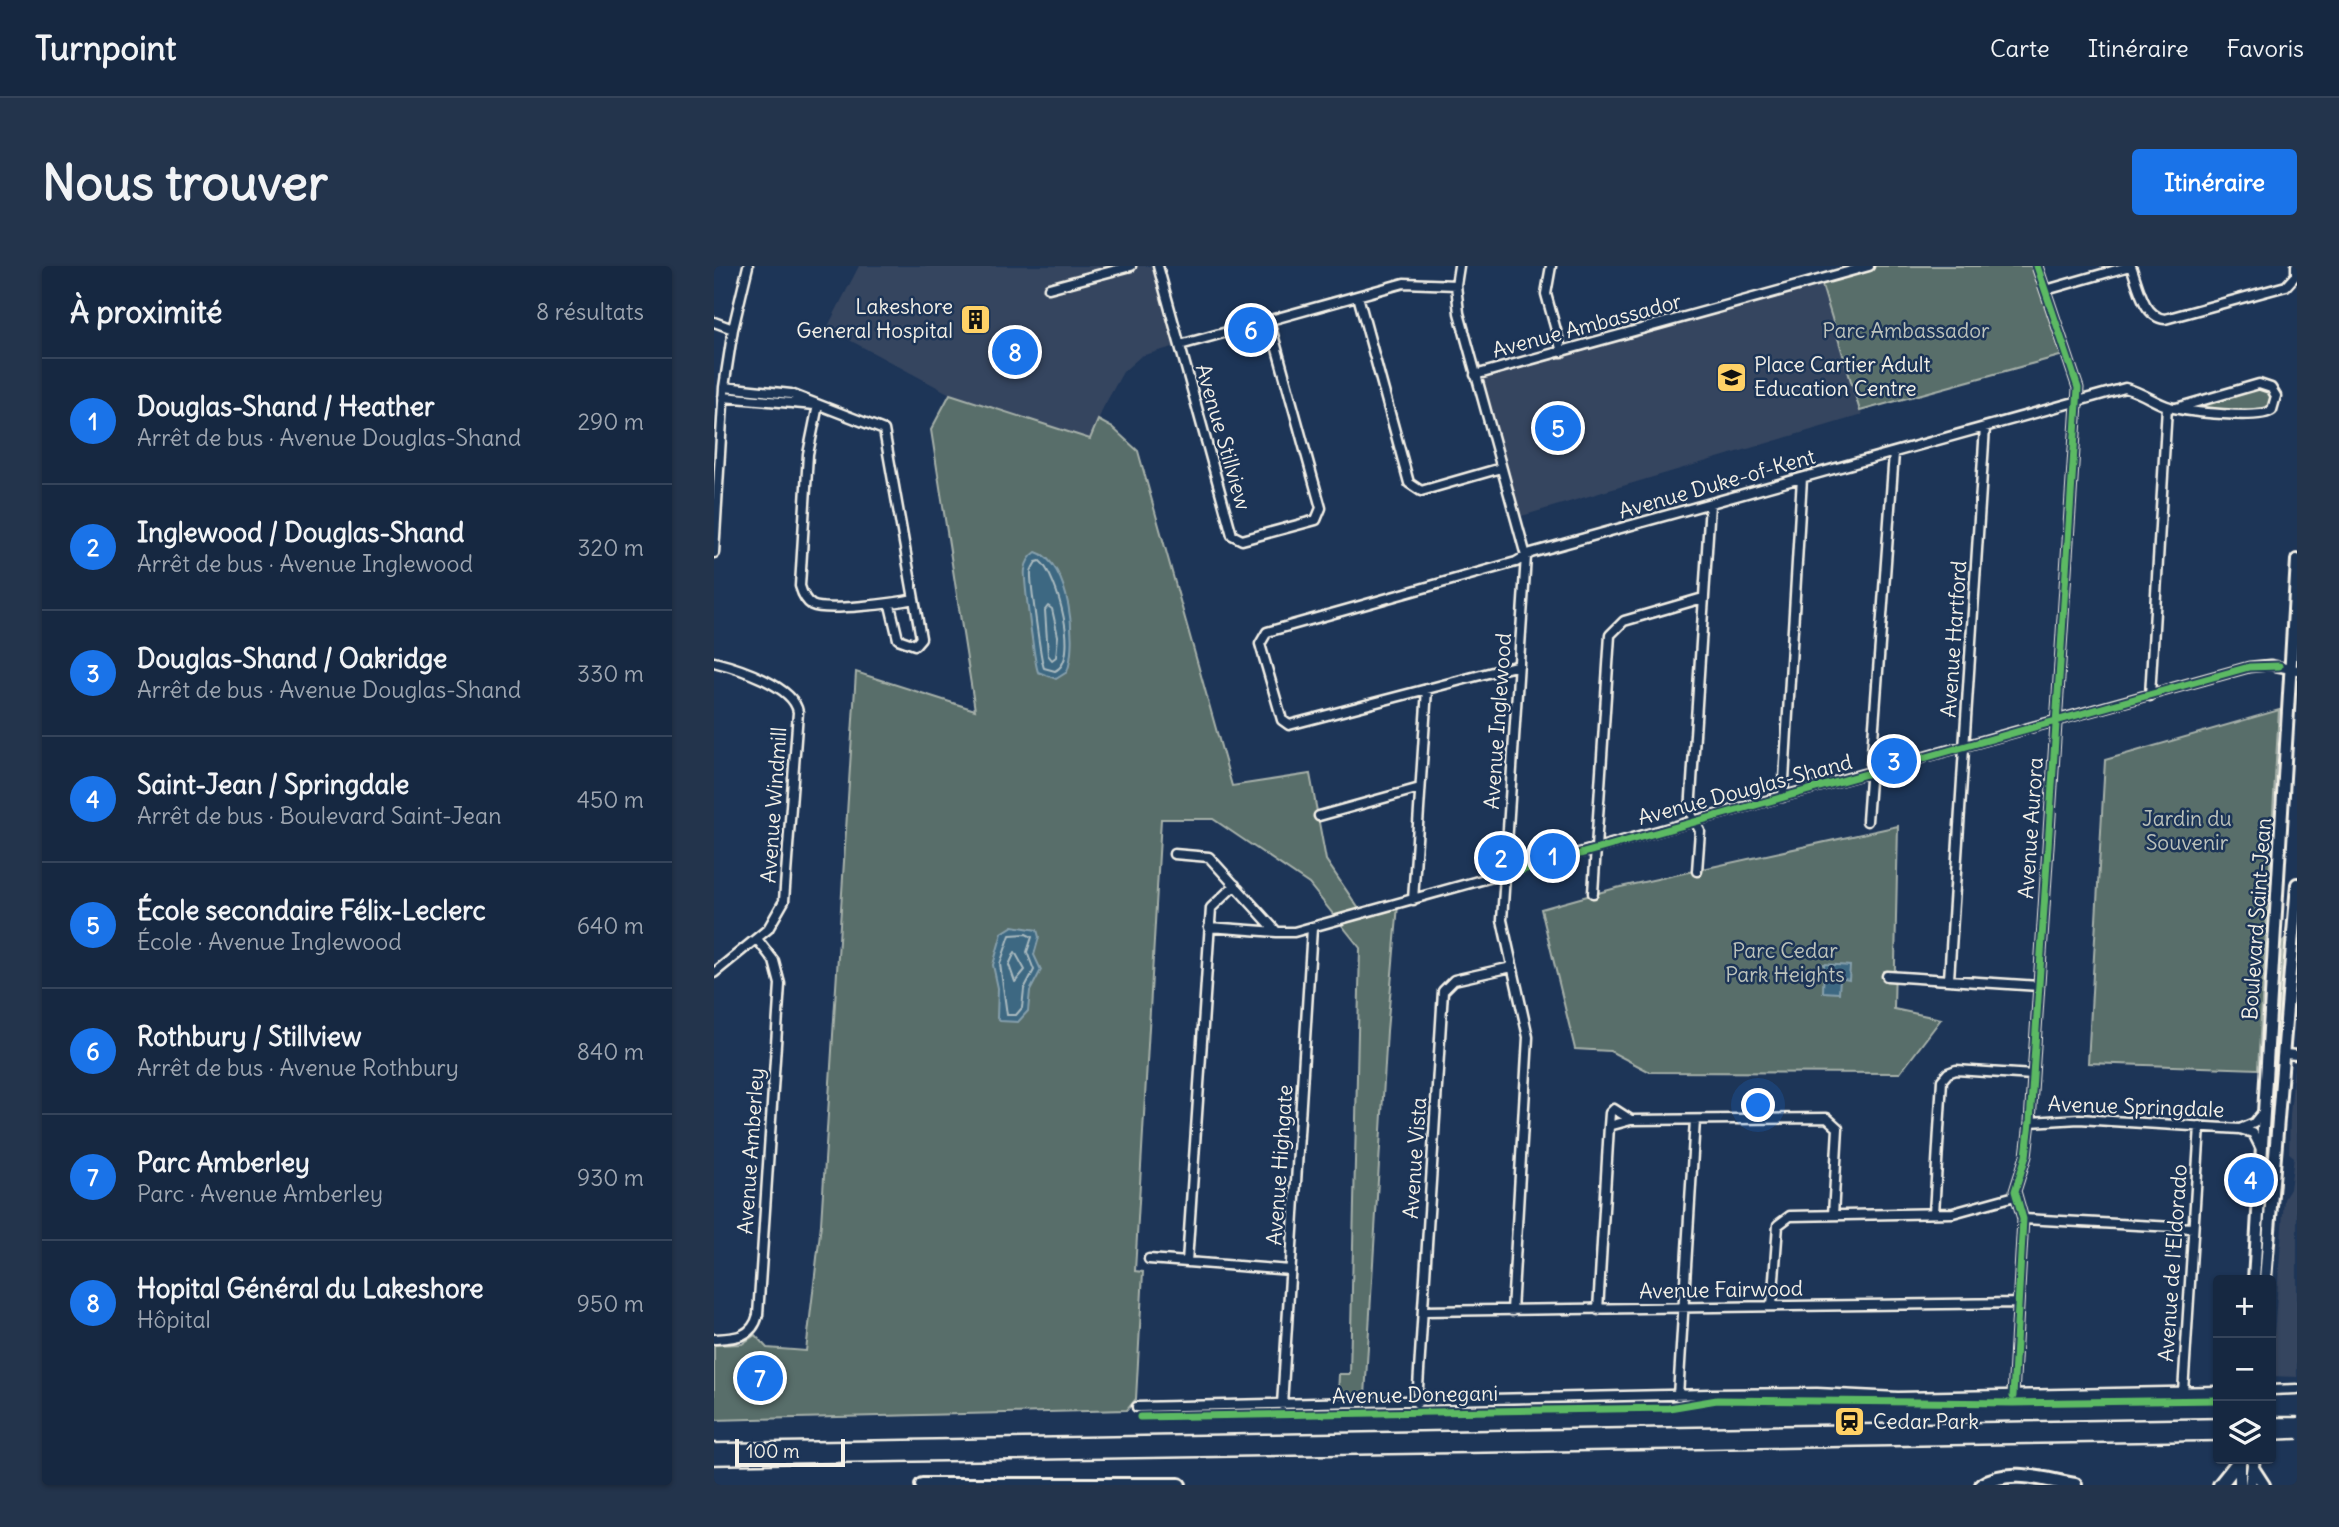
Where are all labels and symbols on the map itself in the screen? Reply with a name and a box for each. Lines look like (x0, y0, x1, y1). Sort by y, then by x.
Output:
street label: Avenue Ambassador (1489, 287, 1685, 364)
place label: Lakeshore General Hospital (796, 293, 953, 344)
building icon: Lakeshore General Hospital (959, 302, 993, 336)
pin: 6 (1228, 304, 1274, 356)
park label: Parc Ambassador (1822, 317, 1990, 344)
pin: 8 (992, 326, 1038, 378)
place label: Place Cartier Adult Education Centre (1754, 351, 1931, 402)
school or university icon: Place Cartier Adult Education Centre (1714, 360, 1748, 394)
street label: Avenue Stillview (1190, 361, 1257, 513)
pin: 5 (1535, 402, 1581, 454)
street label: Avenue Duke-of-Kent (1616, 443, 1818, 524)
street label: Avenue Hartford (1935, 560, 1972, 718)
street label: Avenue Inglewood (1478, 632, 1517, 810)
street label: Avenue Windmill (755, 726, 792, 884)
pin: 3 (1871, 735, 1917, 787)
street label: Avenue Douglas-Shand (1635, 748, 1855, 831)
street label: Avenue Aurora (2012, 756, 2049, 900)
park label: Jardin du Souvenir (2142, 805, 2232, 856)
street label: Boulevard Saint-Jean (2236, 817, 2277, 1021)
pin: 1 (1530, 830, 1576, 882)
pin: 2 (1478, 832, 1524, 884)
park label: Parc Cedar Park Heights (1725, 937, 1845, 988)
street label: Avenue Amberley (731, 1067, 770, 1235)
street label: Avenue Highgate (1260, 1084, 1299, 1246)
your location (1741, 1088, 1775, 1122)
street label: Avenue Springdale (2047, 1090, 2225, 1123)
street label: Avenue Vista (1397, 1096, 1432, 1220)
pin: 4 (2228, 1154, 2274, 1206)
street label: Avenue de l'Eldorado (2152, 1163, 2193, 1363)
street label: Avenue Fairwood (1639, 1275, 1803, 1304)
pin: 7 (737, 1352, 783, 1404)
street label: Avenue Donegani (1332, 1380, 1498, 1409)
station icon: Cedar Park (1833, 1405, 1867, 1439)
place label: Cedar Park (1873, 1408, 1979, 1435)
scale bar (735, 1436, 845, 1468)

